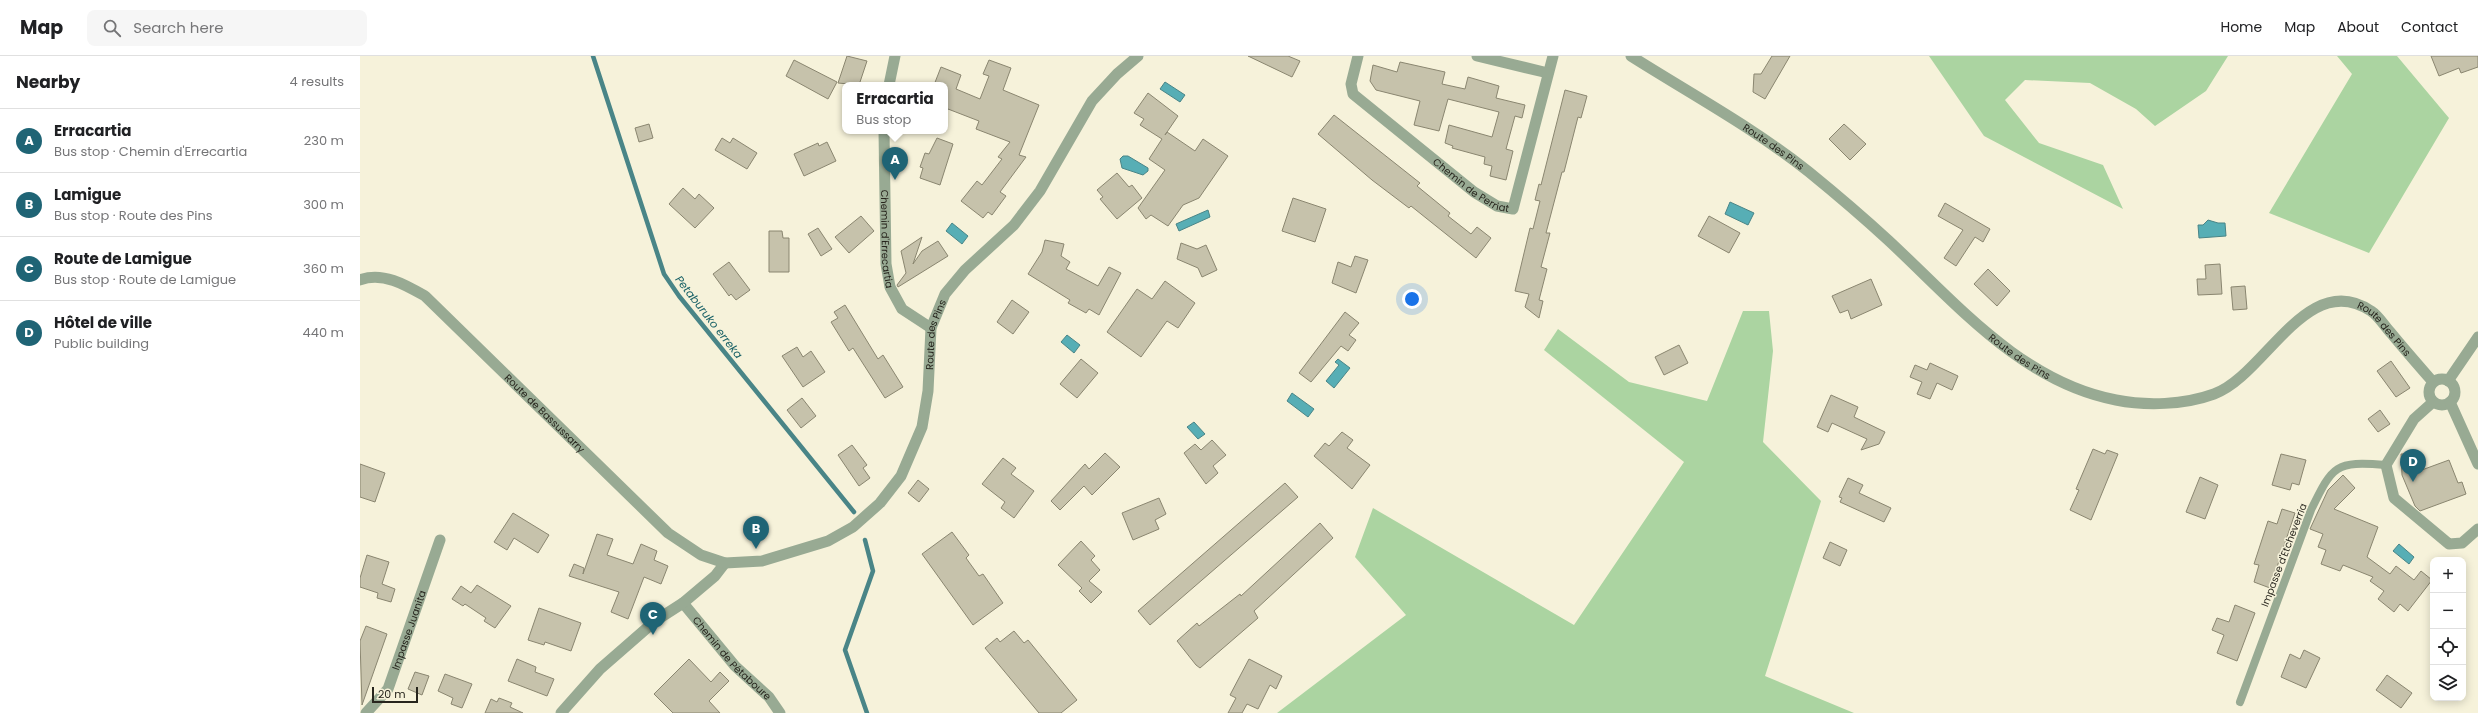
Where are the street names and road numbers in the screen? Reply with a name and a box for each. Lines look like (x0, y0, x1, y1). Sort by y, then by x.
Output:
street label: Route des Pins (1740, 120, 1808, 173)
street label: Chemin de Perriat (1430, 154, 1511, 216)
street label: Chemin d'Errecartia (877, 189, 898, 289)
street label: Route des Pins (922, 297, 950, 370)
street label: Route des Pins (2355, 297, 2415, 359)
street label: Route des Pins (1986, 330, 2053, 383)
street label: Route de Bassussarry (501, 370, 589, 456)
street label: Impasse d'Etcheverria (2257, 501, 2311, 609)
street label: Impasse Juanita (388, 588, 429, 672)
street label: Chemin de Pétaboure (689, 613, 775, 703)

